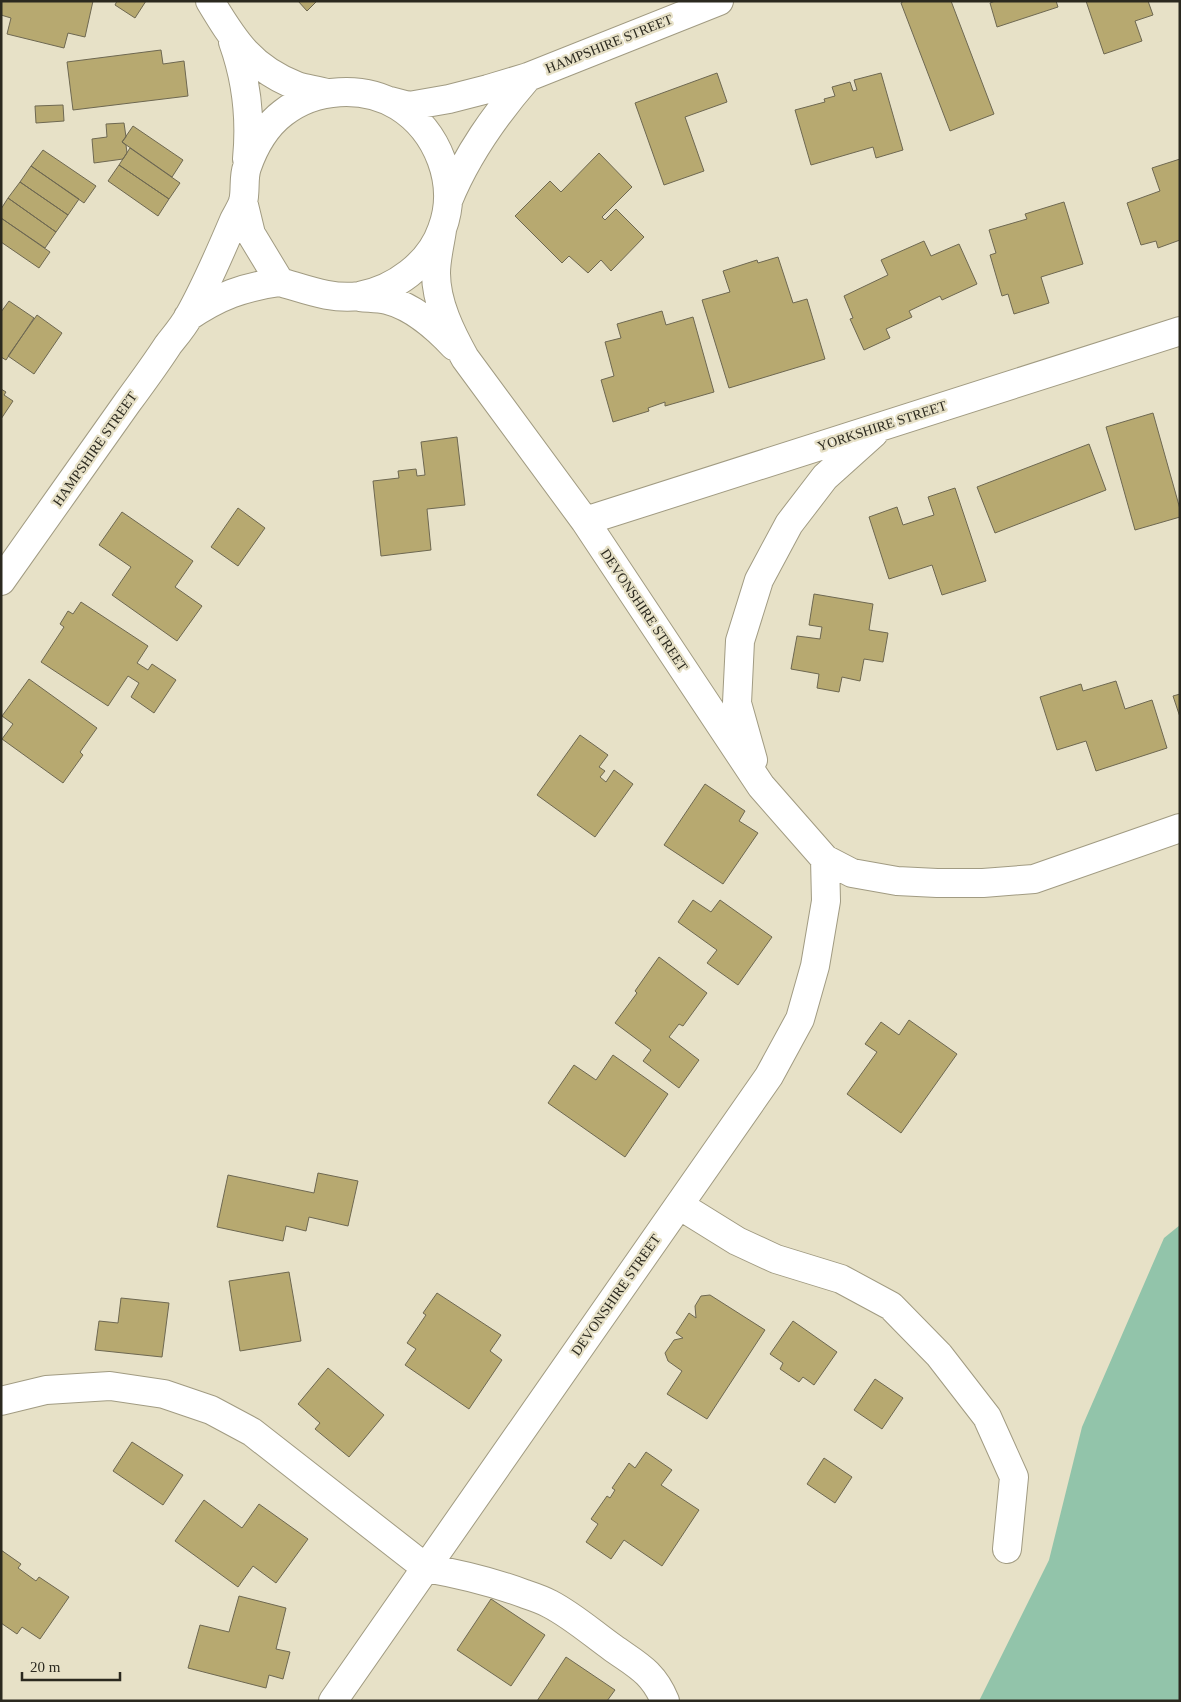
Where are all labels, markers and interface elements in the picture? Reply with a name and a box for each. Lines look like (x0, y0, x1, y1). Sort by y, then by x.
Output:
street label: HAMPSHIRE STREET (543, 11, 675, 76)
street label: HAMPSHIRE STREET (50, 389, 140, 509)
street label: YORKSHIRE STREET (816, 398, 949, 454)
street label: DEVONSHIRE STREET (597, 546, 691, 674)
street label: DEVONSHIRE STREET (568, 1231, 664, 1358)
scale bar (22, 1650, 120, 1682)
text: 20 m (30, 1659, 61, 1675)

